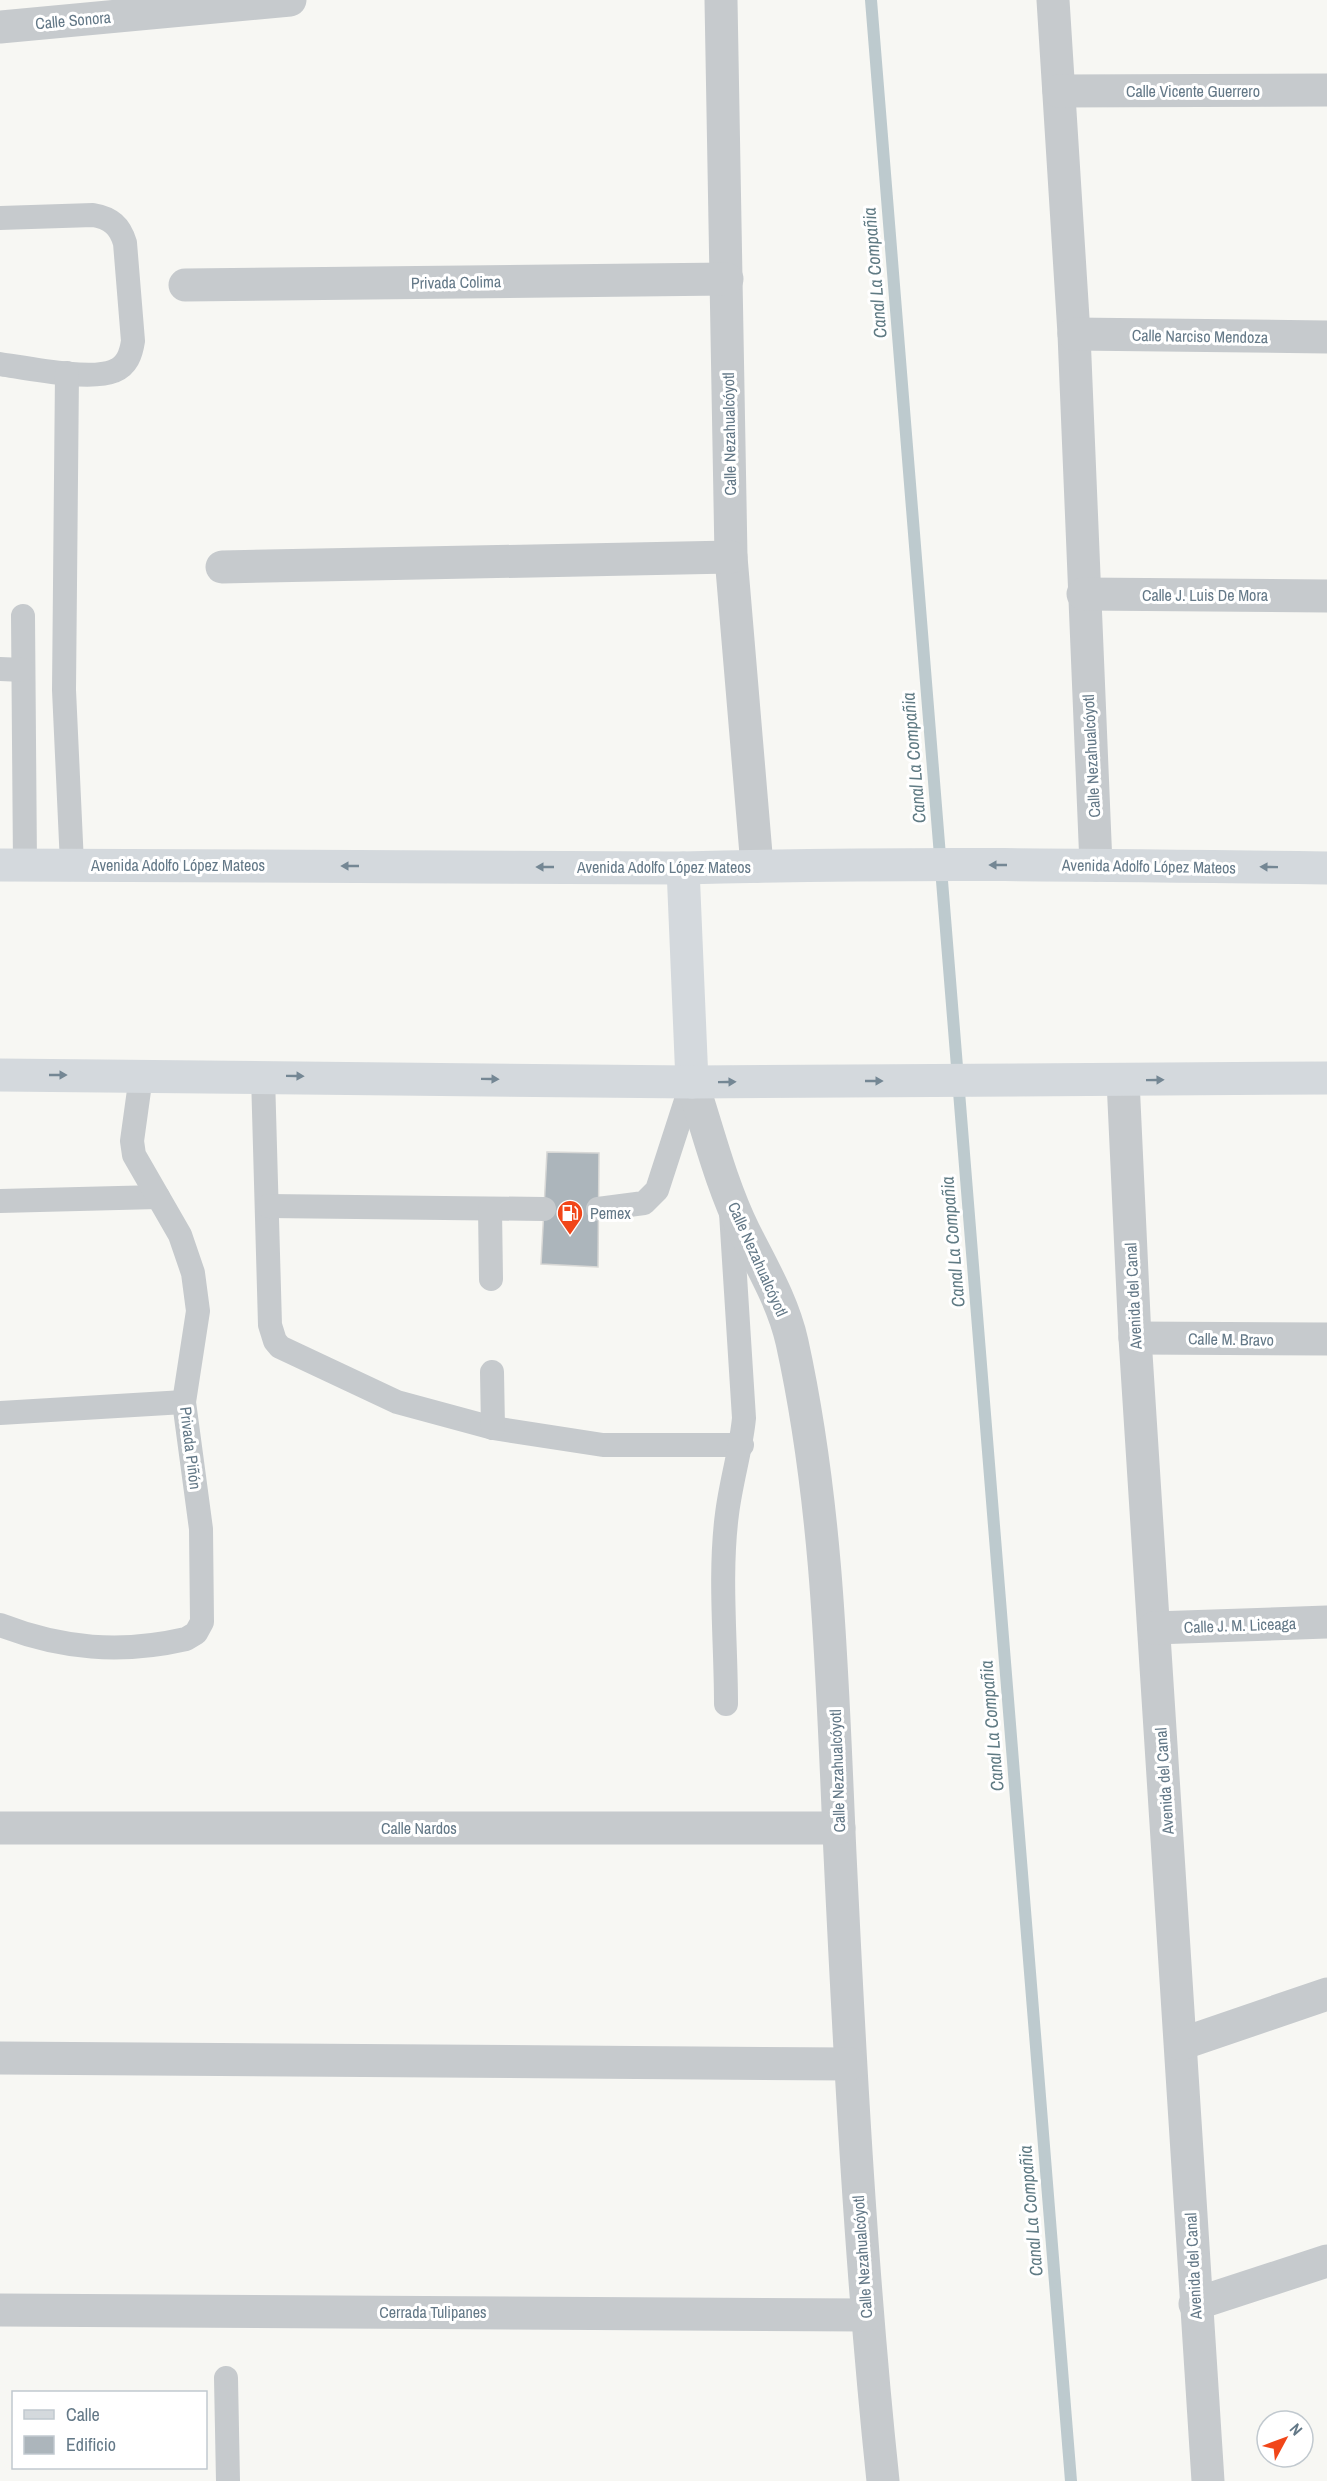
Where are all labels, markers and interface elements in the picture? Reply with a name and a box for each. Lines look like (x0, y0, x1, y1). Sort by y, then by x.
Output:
street label: Calle Sonora (34, 6, 112, 34)
street label: Calle Vicente Guerrero (1126, 80, 1260, 102)
water label: Canal La Compañia (856, 207, 893, 340)
street label: Privada Colima (411, 270, 502, 294)
street label: Calle Narciso Mendoza (1132, 324, 1269, 348)
street label: Calle Nezahualcóyotl (717, 372, 741, 496)
street label: Calle J. Luis De Mora (1142, 584, 1269, 606)
water label: Canal La Compañia (895, 692, 932, 825)
street label: Calle Nezahualcóyotl (1077, 694, 1105, 818)
street label: Avenida Adolfo López Mateos (1061, 853, 1236, 879)
street label: Avenida Adolfo López Mateos (90, 854, 265, 876)
street label: Avenida Adolfo López Mateos (576, 856, 751, 878)
one-way arrow (988, 860, 1007, 870)
one-way arrow (341, 861, 360, 871)
one-way arrow (536, 862, 555, 872)
one-way arrow (1259, 862, 1278, 872)
one-way arrow (49, 1070, 68, 1080)
one-way arrow (286, 1072, 305, 1081)
one-way arrow (481, 1074, 500, 1084)
one-way arrow (1145, 1075, 1164, 1085)
one-way arrow (865, 1076, 884, 1086)
one-way arrow (718, 1077, 737, 1087)
water label: Canal La Compañia (934, 1176, 971, 1309)
fuel station icon: Pemex (555, 1198, 585, 1236)
street label: Calle Nezahualcóyotl (723, 1198, 793, 1320)
place label: Pemex (590, 1202, 631, 1224)
street label: Avenida del Canal (1119, 1242, 1147, 1351)
street label: Calle M. Bravo (1188, 1327, 1274, 1351)
street label: Privada Piñón (175, 1405, 207, 1491)
street label: Calle J. M. Liceaga (1183, 1612, 1297, 1638)
water label: Canal La Compañia (973, 1660, 1010, 1793)
street label: Calle Nezahualcóyotl (824, 1709, 850, 1833)
street label: Avenida del Canal (1149, 1727, 1179, 1836)
street label: Calle Nardos (381, 1817, 457, 1839)
water label: Canal La Compañia (1012, 2145, 1049, 2278)
street label: Calle Nezahualcóyotl (847, 2195, 877, 2319)
street label: Avenida del Canal (1179, 2212, 1207, 2321)
street label: Cerrada Tulipanes (379, 2301, 487, 2323)
legend (12, 2391, 207, 2469)
text: Calle (66, 2402, 100, 2427)
north arrow (1255, 2409, 1315, 2469)
text: N (1285, 2418, 1308, 2440)
text: Edificio (66, 2432, 116, 2457)

